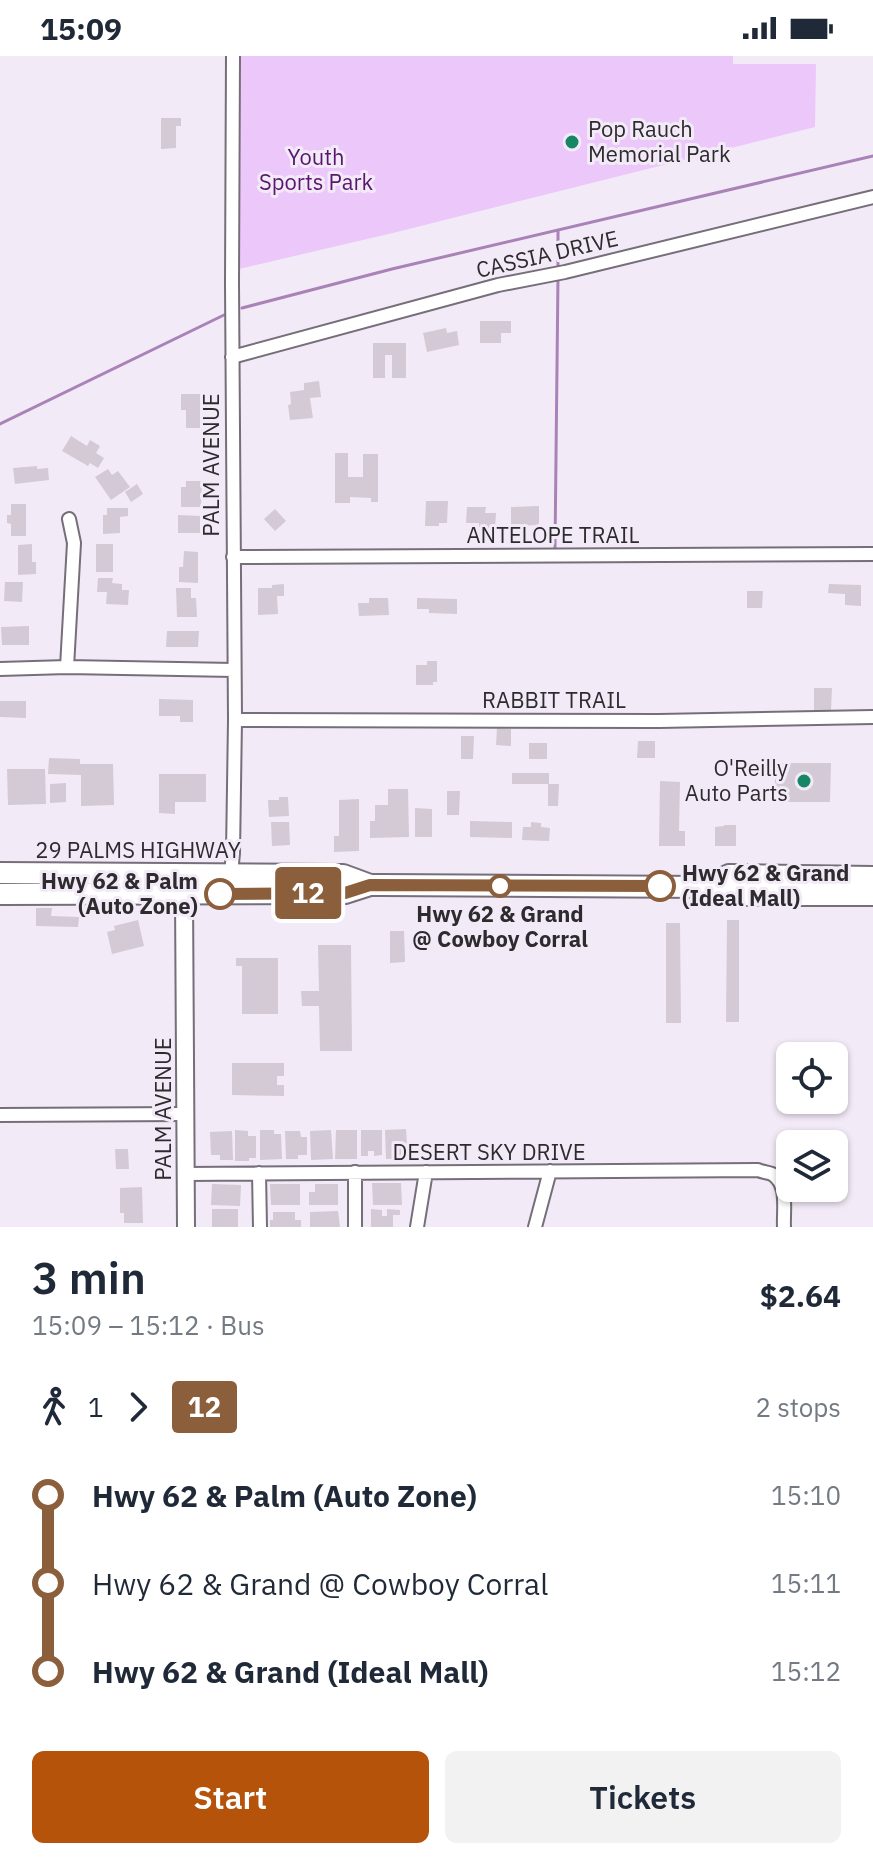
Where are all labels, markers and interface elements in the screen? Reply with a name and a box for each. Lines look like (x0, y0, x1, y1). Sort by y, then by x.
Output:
text: 15:09 (40, 9, 122, 48)
place label: Pop Rauch Memorial Park (588, 114, 731, 168)
marker: Pop Rauch Memorial Park (563, 133, 581, 151)
park label: Youth Sports Park (259, 142, 373, 196)
street label: CASSIA DRIVE (473, 223, 621, 284)
street label: PALM AVENUE (196, 393, 225, 537)
street label: ANTELOPE TRAIL (467, 520, 639, 549)
street label: RABBIT TRAIL (482, 685, 626, 714)
place label: O'Reilly Auto Parts (685, 753, 788, 807)
marker: O'Reilly Auto Parts (795, 772, 813, 790)
street label: 29 PALMS HIGHWAY (35, 835, 241, 864)
place label: Hwy 62 & Grand (Ideal Mall) (682, 858, 849, 912)
place label: Hwy 62 & Palm (Auto Zone) (41, 866, 198, 920)
line badge: 12 (272, 867, 344, 919)
marker: Hwy 62 & Grand (Ideal Mall) (645, 871, 675, 901)
text: 12 (291, 874, 325, 911)
marker: Hwy 62 & Grand @ Cowboy Corral (489, 875, 511, 897)
marker: Hwy 62 & Palm (Auto Zone) (205, 879, 235, 909)
place label: Hwy 62 & Grand @ Cowboy Corral (412, 899, 588, 953)
street label: PALM AVENUE (148, 1037, 177, 1181)
map controls (776, 1042, 848, 1202)
button: locate (776, 1042, 848, 1114)
button: layers (776, 1130, 848, 1202)
street label: DESERT SKY DRIVE (392, 1137, 586, 1166)
text: 3 min (32, 1249, 146, 1306)
text: $2.64 (760, 1276, 841, 1315)
text: 15:09 – 15:12 · Bus (32, 1308, 265, 1342)
icon: walk (32, 1385, 76, 1429)
icon: forward (116, 1385, 160, 1429)
text: 12 (188, 1388, 221, 1425)
text: 1 (88, 1390, 104, 1424)
text: 2 stops (755, 1390, 841, 1424)
text: Hwy 62 & Palm (Auto Zone) (92, 1476, 477, 1515)
text: 15:10 (771, 1478, 841, 1512)
text: Hwy 62 & Grand @ Cowboy Corral (92, 1564, 548, 1603)
text: 15:11 (771, 1566, 841, 1600)
text: Hwy 62 & Grand (Ideal Mall) (92, 1652, 488, 1691)
text: 15:12 (771, 1654, 841, 1688)
button: Start (32, 1751, 429, 1843)
button: Tickets (445, 1751, 841, 1843)

